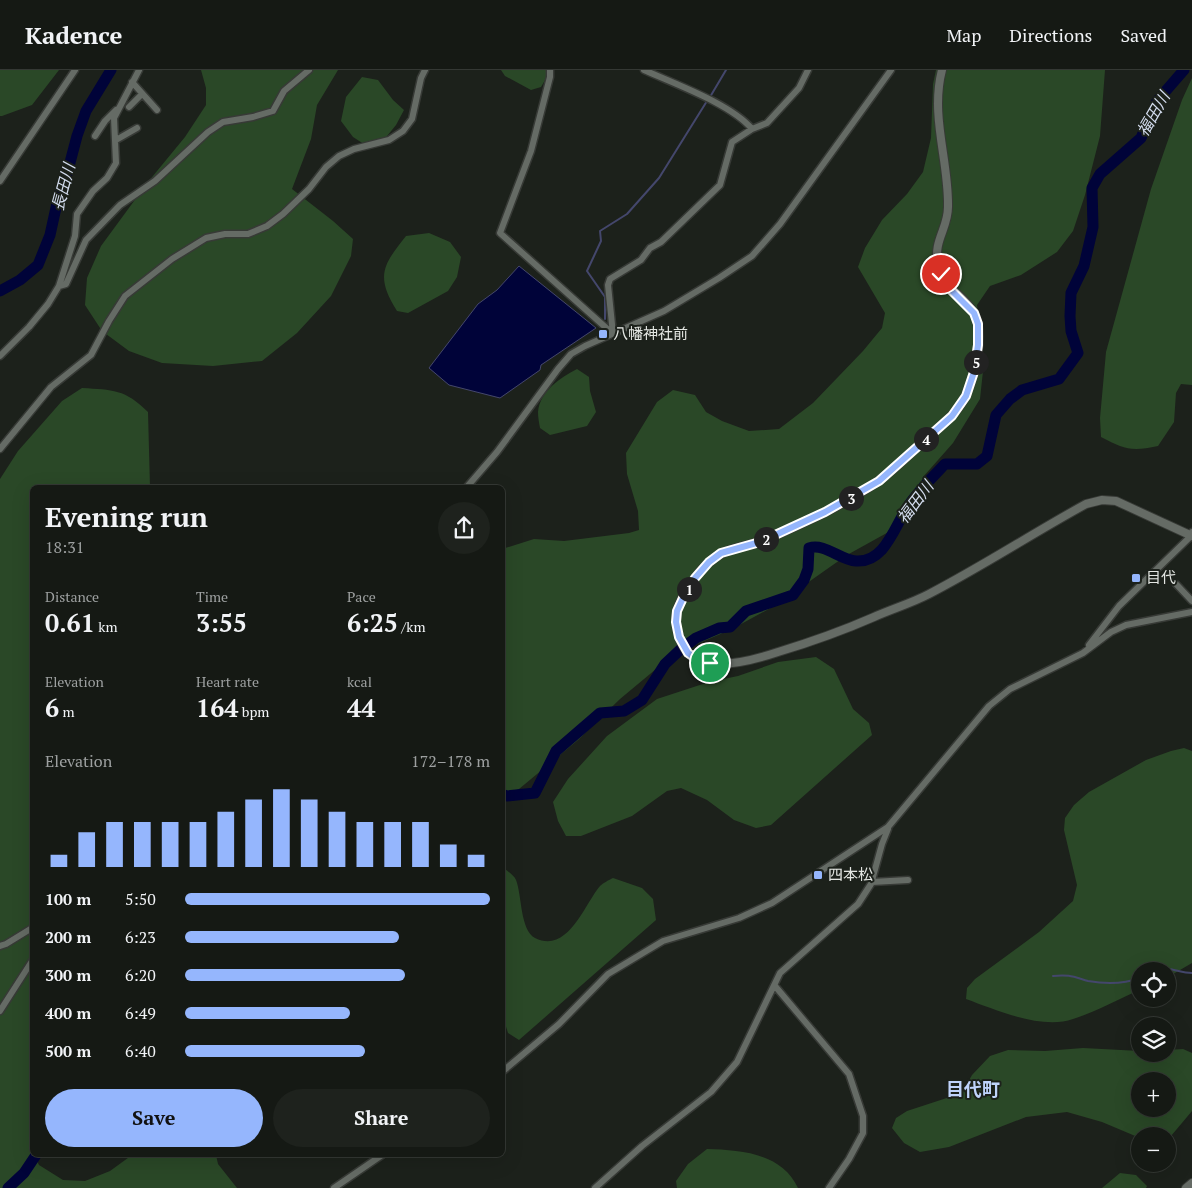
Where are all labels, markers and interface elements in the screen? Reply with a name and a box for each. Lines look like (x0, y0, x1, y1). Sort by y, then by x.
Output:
text: Kadence (25, 19, 122, 51)
text: Map (946, 23, 981, 47)
text: Directions (1009, 23, 1092, 47)
text: Saved (1120, 23, 1167, 47)
water label: 福田川 (1131, 86, 1176, 140)
water label: 長田川 (46, 159, 80, 213)
pin (920, 253, 962, 295)
icon: check (927, 260, 955, 288)
place label: 八幡神社前 (613, 323, 688, 343)
marker: 八幡神社前 (597, 328, 609, 340)
pin: 5 (964, 350, 988, 374)
text: 5 (973, 353, 980, 372)
pin: 4 (914, 426, 938, 452)
text: 4 (923, 430, 930, 449)
water label: 福田川 (892, 475, 939, 528)
pin: 3 (838, 486, 864, 510)
text: 3 (848, 489, 855, 508)
text: Evening run (45, 498, 208, 535)
button: share (438, 502, 490, 554)
pin: 2 (754, 526, 778, 552)
text: 2 (763, 530, 770, 549)
text: 18:31 (45, 536, 84, 558)
place label: 目代 (1146, 567, 1176, 587)
marker: 目代 (1130, 572, 1142, 584)
pin: 1 (676, 576, 702, 602)
text: 1 (686, 580, 693, 599)
text: Distance (45, 587, 99, 606)
text: Time (196, 587, 228, 606)
text: Pace (347, 587, 376, 606)
text: 0.61 (45, 606, 95, 639)
text: 3:55 (196, 606, 247, 639)
text: 6:25 (347, 606, 398, 639)
text: km (95, 617, 118, 636)
text: /km (398, 617, 425, 636)
pin (689, 642, 731, 684)
icon: arrive (696, 649, 724, 677)
text: Elevation (45, 672, 104, 691)
text: Heart rate (196, 672, 259, 691)
text: kcal (347, 672, 372, 691)
text: 6 (45, 691, 59, 724)
text: 164 (196, 691, 238, 724)
text: 44 (347, 691, 375, 724)
text: m (59, 702, 75, 721)
text: bpm (238, 702, 269, 721)
text: Elevation (45, 750, 112, 772)
text: 172–178 m (411, 750, 490, 772)
place label: 四本松 (828, 864, 873, 884)
marker: 四本松 (812, 869, 824, 881)
text: 100 m (45, 888, 91, 910)
text: 5:50 (125, 888, 156, 910)
text: 200 m (45, 926, 91, 948)
text: 6:23 (125, 926, 156, 948)
map controls (1131, 962, 1176, 1172)
button: locate (1131, 962, 1176, 1007)
text: 300 m (45, 964, 91, 986)
text: 6:20 (125, 964, 156, 986)
text: 400 m (45, 1002, 91, 1024)
text: 6:49 (125, 1002, 156, 1024)
button: layers (1131, 1017, 1176, 1062)
text: 500 m (45, 1040, 91, 1062)
text: 6:40 (125, 1040, 156, 1062)
button: + (1131, 1072, 1176, 1117)
district label: 目代町 (946, 1077, 1000, 1101)
button: Save (45, 1089, 263, 1147)
button: Share (273, 1089, 490, 1147)
button: − (1131, 1127, 1176, 1172)

